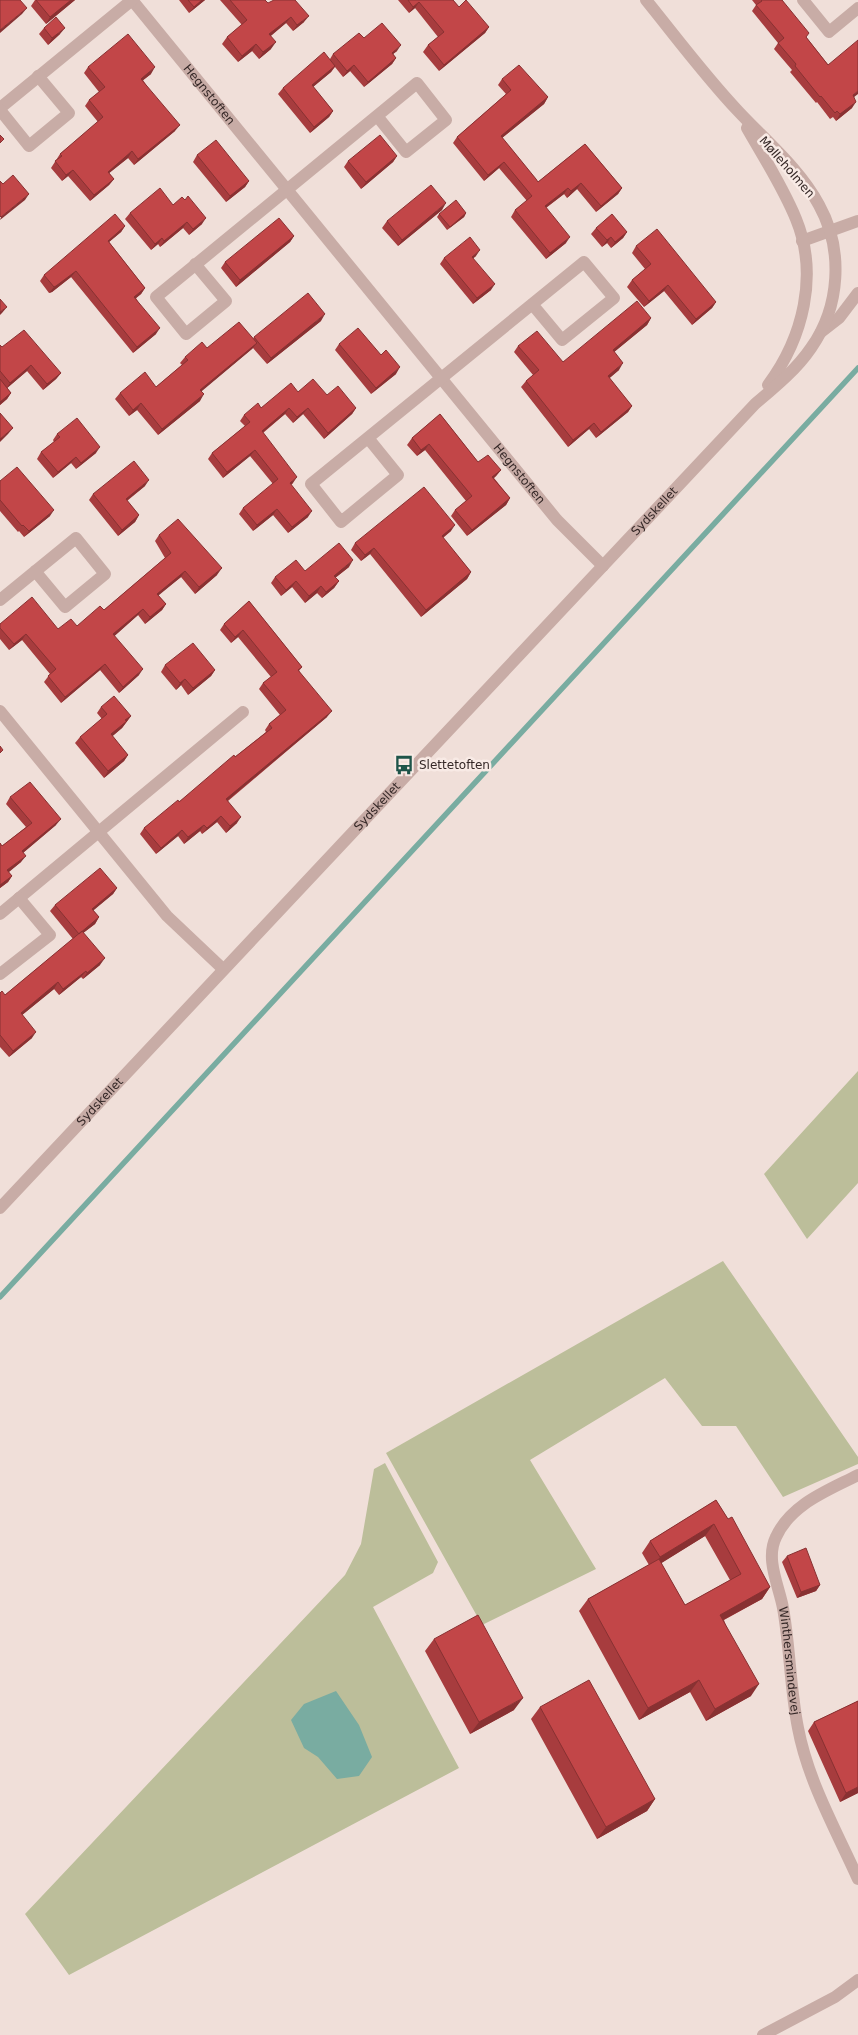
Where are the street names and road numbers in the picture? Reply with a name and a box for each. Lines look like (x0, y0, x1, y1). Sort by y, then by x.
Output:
street label: Hegnstoften (180, 61, 238, 127)
street label: Mølleholmen (757, 133, 817, 201)
street label: Hegnstoften (491, 441, 548, 507)
street label: Sydskellet (628, 484, 681, 538)
street label: Sydskellet (351, 779, 403, 833)
street label: Sydskellet (74, 1074, 126, 1129)
street label: Winthersmindevej (776, 1605, 803, 1716)

